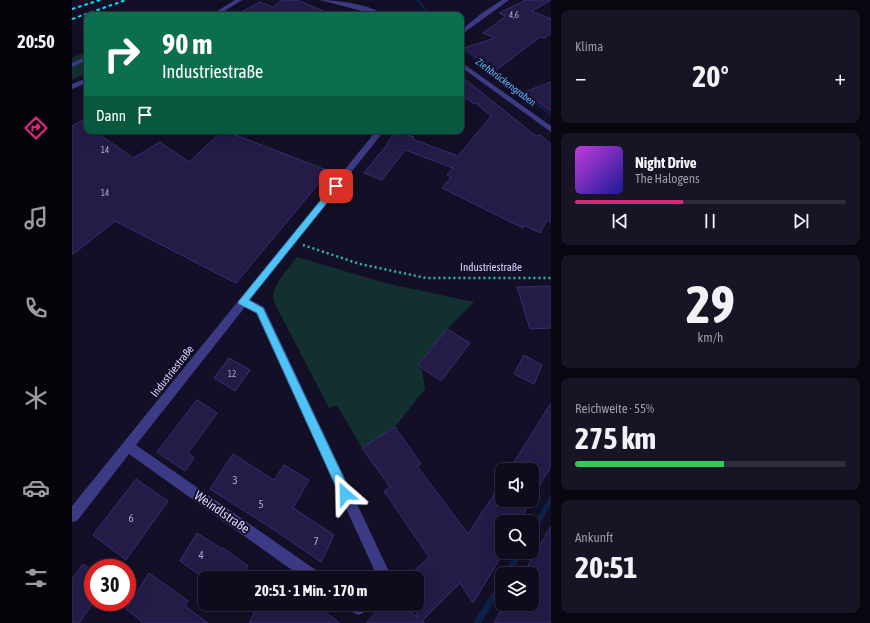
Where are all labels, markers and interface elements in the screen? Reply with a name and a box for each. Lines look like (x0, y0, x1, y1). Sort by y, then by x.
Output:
house number: 4,6 (509, 10, 519, 20)
icon: right (96, 28, 148, 80)
text: 90 m (162, 28, 212, 60)
text: 20:50 (17, 31, 55, 52)
text: Klima (575, 39, 603, 54)
water label: Ziehbrückengraben (474, 56, 538, 108)
text: 20° (692, 59, 729, 93)
text: Industriestraße (162, 61, 263, 82)
text: − (575, 64, 586, 90)
text: + (835, 64, 846, 90)
icon: arrive (134, 104, 156, 126)
text: Dann (96, 107, 126, 124)
icon: directions (22, 114, 50, 142)
house number: 14 (101, 145, 109, 155)
text: Night Drive (635, 154, 697, 171)
pin (319, 169, 353, 203)
text: The Halogens (635, 171, 700, 186)
icon: arrive (325, 175, 347, 197)
house number: 14 (101, 188, 109, 198)
icon: music (22, 204, 50, 232)
icon: previous (609, 210, 631, 232)
icon: pause (699, 210, 721, 232)
icon: next (790, 210, 812, 232)
street label: Industriestraße (460, 261, 522, 273)
text: 29 (686, 274, 735, 334)
icon: phone (22, 294, 50, 322)
text: km/h (698, 330, 723, 345)
street label: Industriestraße (148, 343, 196, 399)
house number: 12 (228, 369, 236, 379)
icon: climate (22, 384, 50, 412)
text: Reichweite · 55% (575, 401, 654, 416)
text: 275 km (575, 421, 656, 455)
map controls (495, 463, 539, 611)
button: sound (495, 463, 539, 507)
position arrow (324, 473, 366, 515)
icon: car (22, 474, 50, 502)
house number: 3 (232, 474, 238, 486)
street label: Weindlstraße (192, 488, 253, 536)
house number: 5 (258, 498, 264, 510)
house number: 6 (128, 512, 134, 524)
button: search (495, 515, 539, 559)
text: Ankunft (575, 530, 613, 545)
house number: 7 (313, 535, 319, 547)
house number: 4 (198, 549, 204, 561)
text: 20:51 (575, 550, 637, 584)
speed limit sign: 30 (84, 559, 136, 611)
icon: filters (22, 564, 50, 592)
button: layers (495, 567, 539, 611)
text: 20:51 · 1 Min. · 170 m (255, 582, 367, 599)

